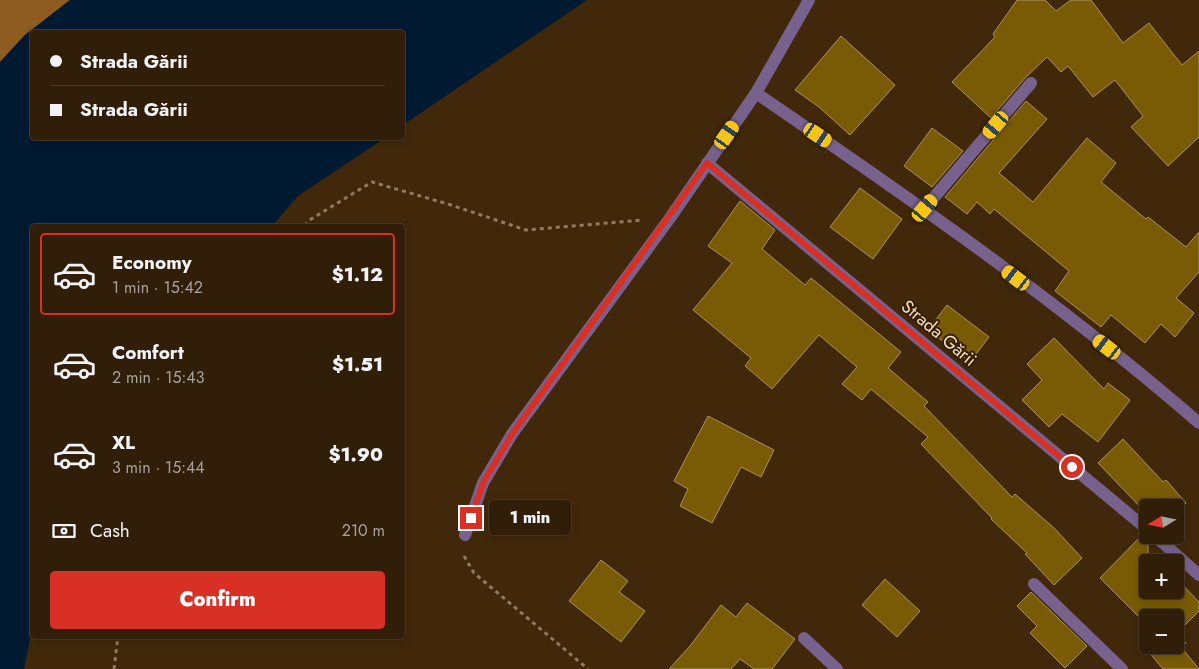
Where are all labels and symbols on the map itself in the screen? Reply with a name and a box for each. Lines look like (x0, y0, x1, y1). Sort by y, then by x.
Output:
car (980, 109, 1011, 141)
car (712, 118, 741, 152)
car (801, 120, 834, 150)
car (909, 192, 940, 224)
car (999, 263, 1032, 293)
street label: Strada Gării (896, 294, 982, 372)
car (1090, 332, 1123, 362)
route start (1061, 456, 1083, 478)
north arrow (1139, 499, 1184, 544)
callout: 1 min (488, 500, 571, 536)
route end (460, 507, 482, 529)

